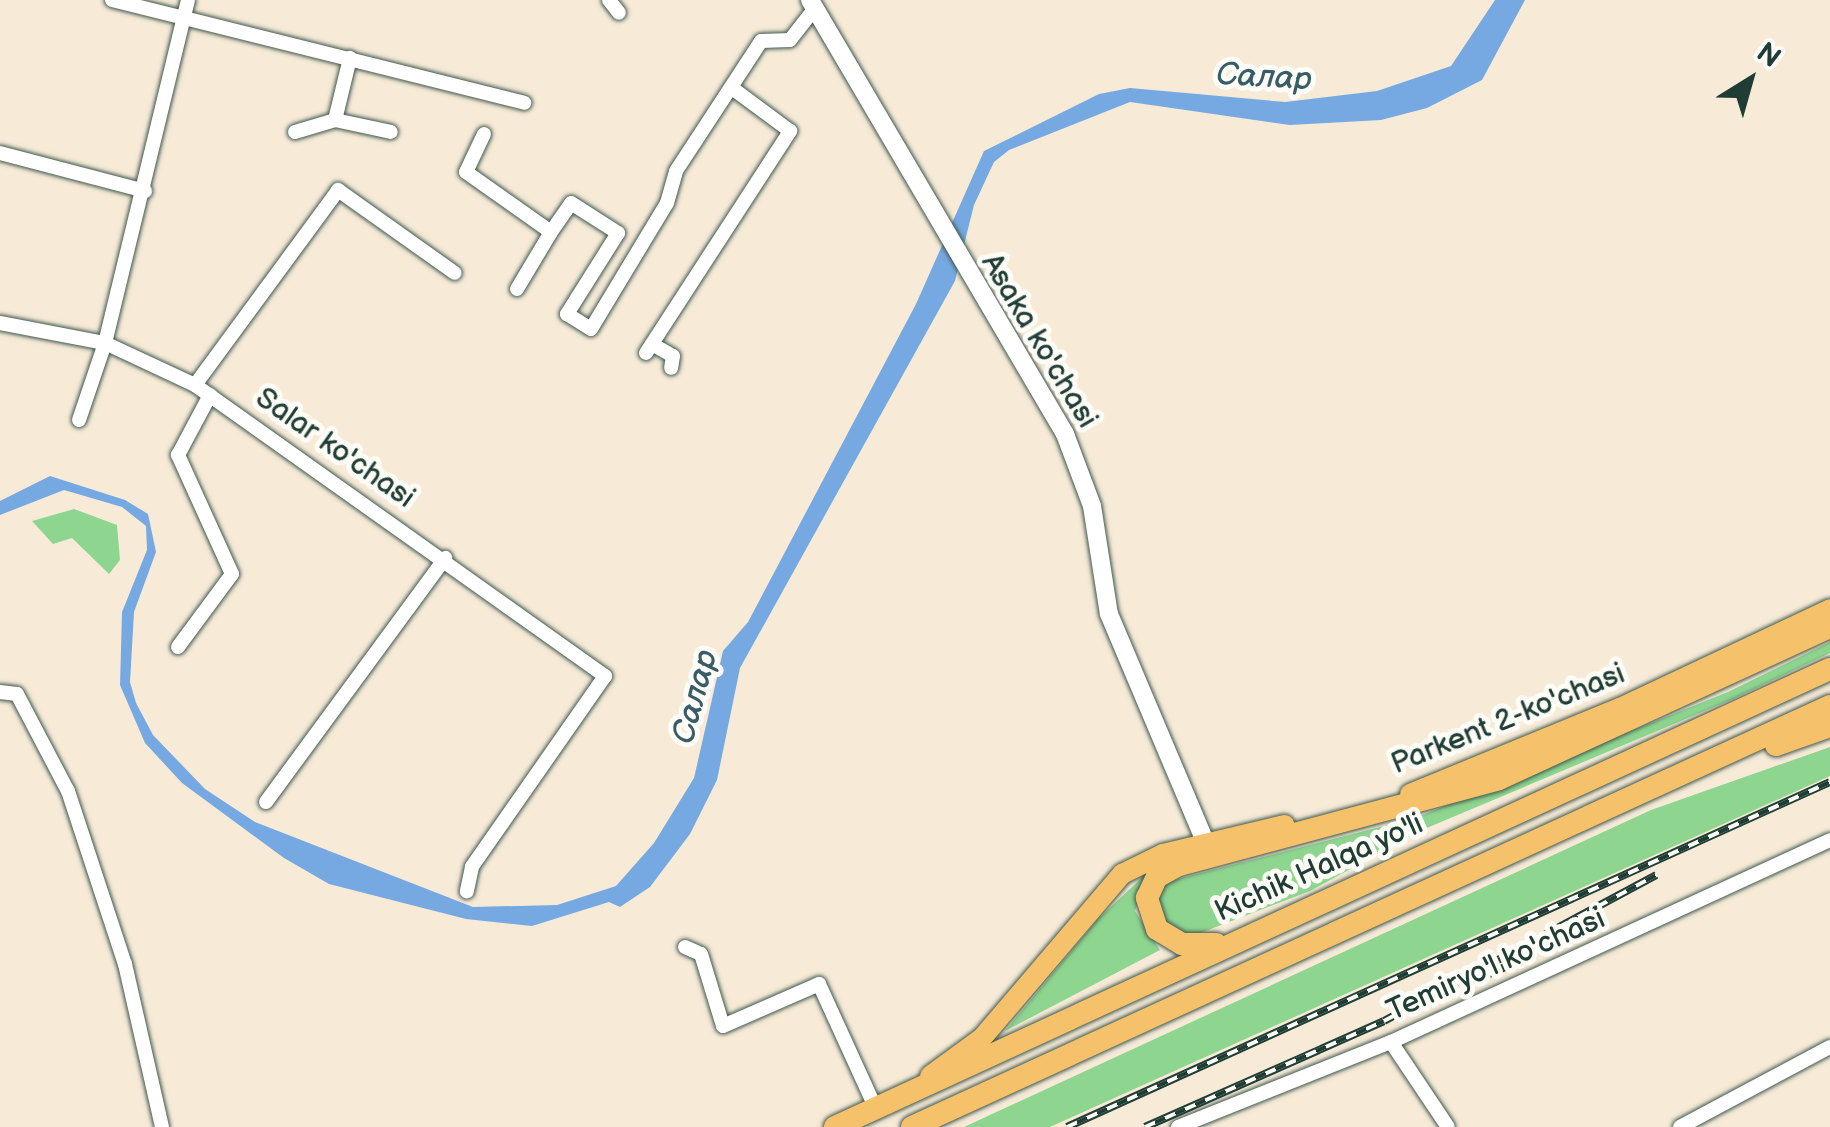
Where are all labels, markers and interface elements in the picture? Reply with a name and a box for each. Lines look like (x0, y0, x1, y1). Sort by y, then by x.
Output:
north arrow (1700, 30, 1800, 130)
text: N (1750, 36, 1787, 75)
water label: Салар (1215, 56, 1313, 100)
street label: Asaka ko'chasi (973, 247, 1105, 435)
street label: Salar ko'chasi (249, 380, 421, 516)
water label: Салар (665, 646, 727, 748)
street label: Parkent 2-ko'chasi (1386, 656, 1630, 782)
street label: Kichik Halqa yo'li (1209, 806, 1429, 930)
street label: Temiryo'l ko'chasi (1381, 901, 1611, 1029)

